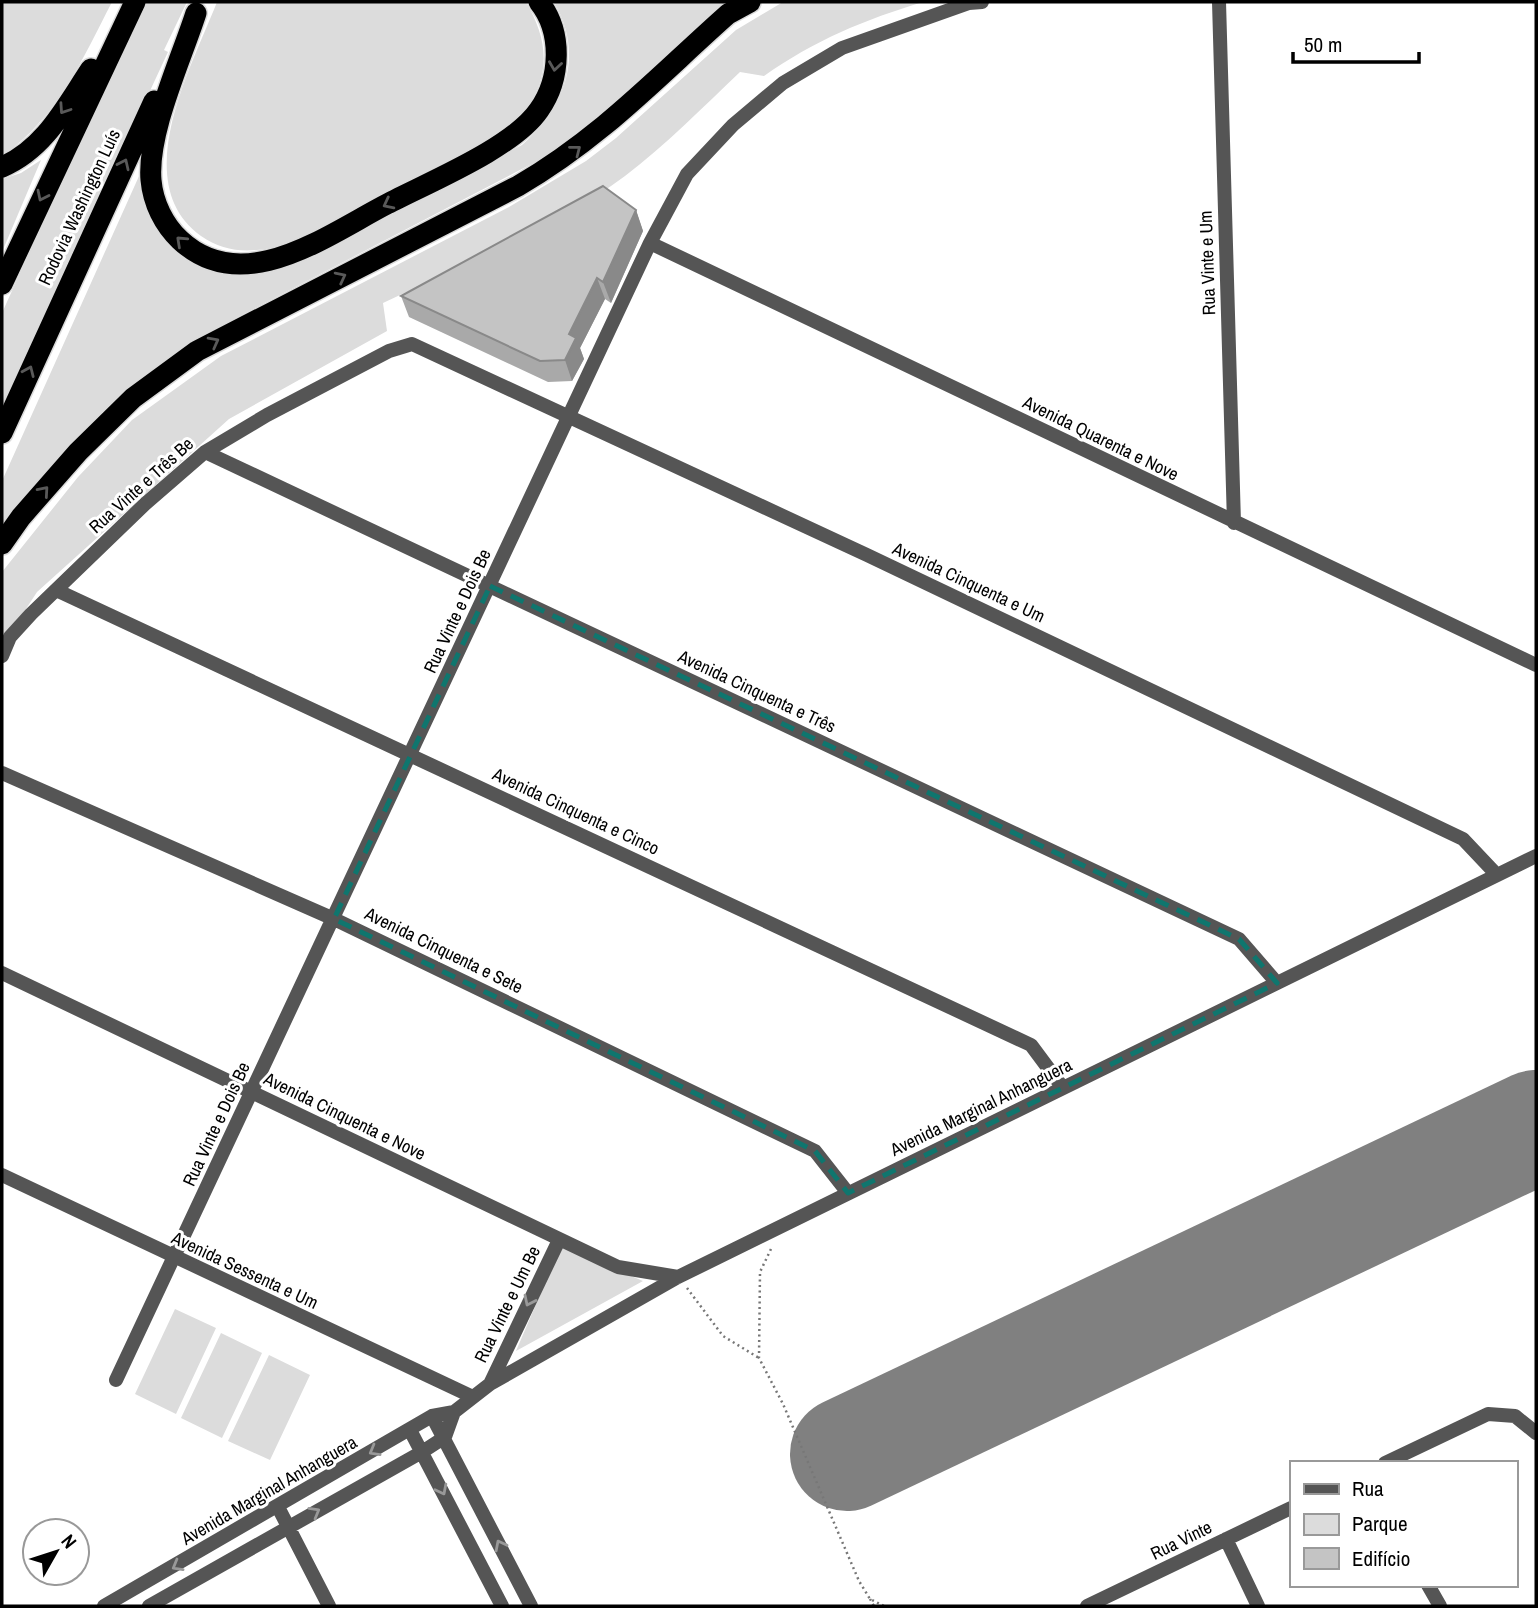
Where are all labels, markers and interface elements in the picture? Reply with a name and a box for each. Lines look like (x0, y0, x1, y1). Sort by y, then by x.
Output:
scale bar (1293, 21, 1419, 65)
text: 50 m (1304, 30, 1342, 59)
one-way arrow (547, 60, 562, 72)
one-way arrow (60, 101, 72, 114)
street label: Rodovia Washington Luís (32, 125, 126, 289)
one-way arrow (568, 146, 580, 159)
one-way arrow (116, 159, 130, 171)
one-way arrow (36, 189, 50, 201)
one-way arrow (383, 195, 395, 209)
street label: Rua Vinte e Um (1193, 210, 1221, 316)
one-way arrow (176, 236, 189, 249)
one-way arrow (334, 271, 346, 285)
one-way arrow (207, 337, 219, 351)
one-way arrow (21, 366, 35, 378)
street label: Avenida Quarenta e Nove (1018, 389, 1183, 487)
street label: Rua Vinte e Três Be (83, 431, 199, 539)
one-way arrow (36, 486, 48, 499)
street label: Avenida Cinquenta e Um (888, 535, 1049, 628)
street label: Rua Vinte e Dois Be (417, 545, 497, 677)
street label: Avenida Cinquenta e Três (673, 643, 840, 739)
street label: Avenida Cinquenta e Cinco (488, 761, 663, 861)
street label: Avenida Cinquenta e Sete (360, 900, 527, 999)
street label: Avenida Marginal Anhanguera (885, 1052, 1076, 1162)
street label: Rua Vinte e Dois Be (176, 1058, 256, 1190)
street label: Avenida Cinquenta e Nove (259, 1066, 430, 1166)
street label: Avenida Sessenta e Um (167, 1225, 322, 1315)
street label: Rua Vinte e Um Be (468, 1241, 546, 1367)
one-way arrow (524, 1294, 538, 1307)
street label: Avenida Marginal Anhanguera (176, 1429, 361, 1551)
one-way arrow (368, 1443, 381, 1456)
legend (1290, 1461, 1517, 1587)
text: Rua (1352, 1474, 1384, 1503)
one-way arrow (434, 1483, 448, 1496)
one-way arrow (308, 1507, 320, 1520)
text: Parque (1352, 1509, 1408, 1538)
street label: Rua Vinte (1146, 1514, 1216, 1566)
north arrow (21, 1517, 91, 1587)
text: N (56, 1529, 83, 1554)
one-way arrow (495, 1540, 509, 1552)
text: Edifício (1352, 1544, 1410, 1573)
one-way arrow (172, 1558, 185, 1571)

